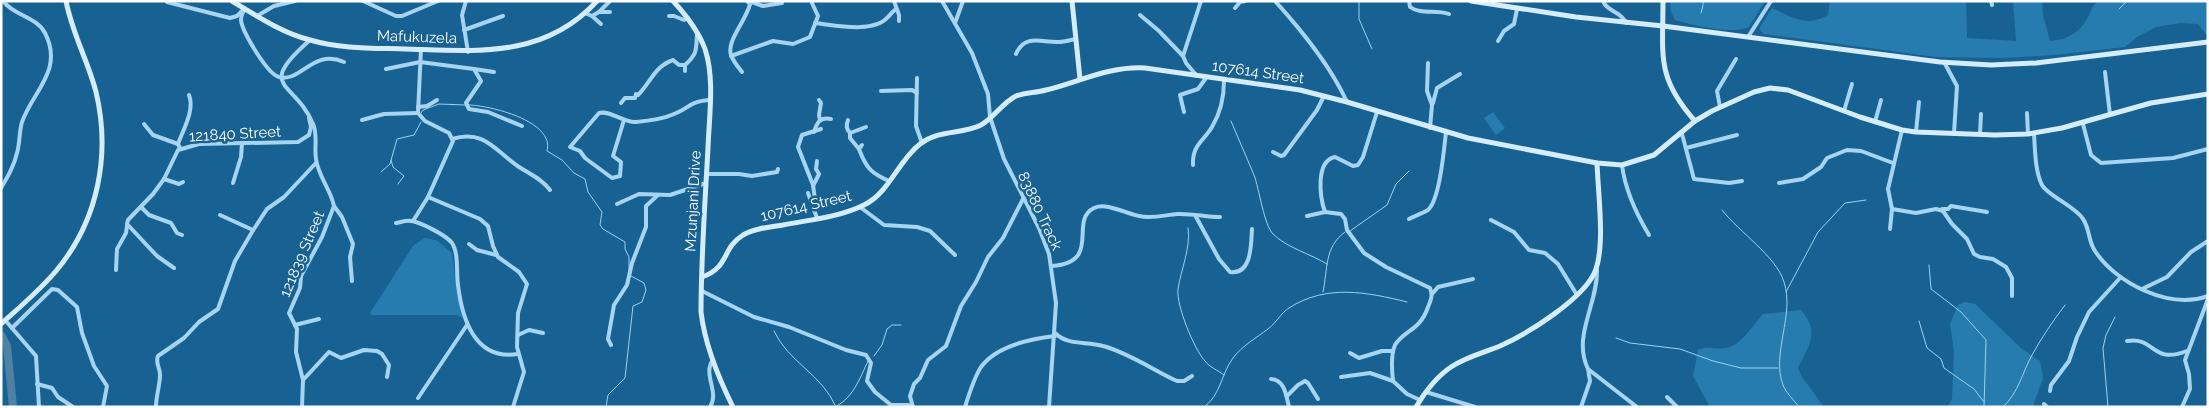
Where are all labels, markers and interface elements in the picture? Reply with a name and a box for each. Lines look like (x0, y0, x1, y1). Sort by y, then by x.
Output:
street label: Mafukuzela (377, 27, 457, 47)
street label: 107614 Street (1211, 57, 1305, 87)
street label: 121840 Street (188, 123, 282, 145)
street label: Mzunjani Drive (681, 150, 705, 252)
street label: 83880 Track (1014, 169, 1066, 253)
street label: 107614 Street (759, 187, 853, 225)
street label: 121839 Street (276, 208, 328, 300)

